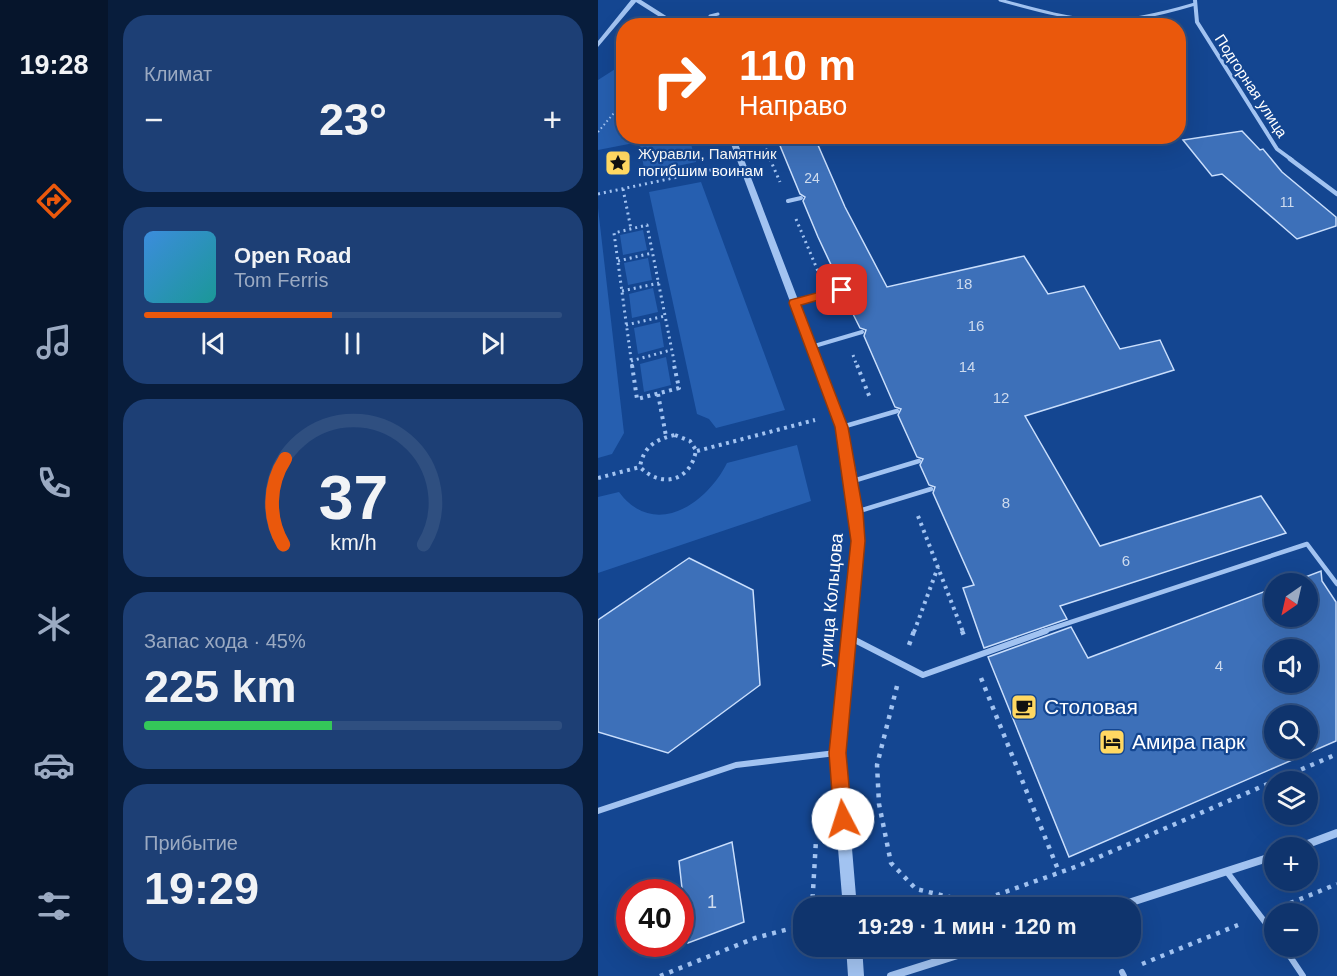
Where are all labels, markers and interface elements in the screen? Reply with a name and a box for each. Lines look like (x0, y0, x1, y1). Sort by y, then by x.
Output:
street label: Подгорная улица (1212, 31, 1291, 141)
icon: right (640, 42, 718, 120)
text: 110 m (739, 42, 856, 89)
text: 19:28 (19, 50, 89, 80)
text: Климат (144, 63, 212, 85)
text: Направо (739, 91, 847, 121)
text: 23° (319, 94, 387, 145)
text: − (144, 101, 163, 138)
text: + (543, 101, 562, 138)
place label: Журавли, Памятник погибшим воинам (638, 145, 777, 179)
place icon: Журавли, Памятник погибшим воинам (603, 148, 633, 178)
house number: 24 (804, 170, 820, 186)
icon: directions (33, 180, 75, 222)
house number: 11 (1280, 194, 1294, 210)
text: Open Road (234, 243, 351, 268)
pin (816, 264, 867, 315)
text: Tom Ferris (234, 269, 328, 291)
icon: arrive (825, 273, 858, 306)
house number: 18 (956, 275, 972, 292)
house number: 16 (968, 317, 984, 334)
icon: music (33, 321, 75, 363)
icon: previous (197, 327, 230, 360)
icon: pause (336, 327, 369, 360)
icon: next (476, 327, 509, 360)
house number: 14 (959, 358, 975, 375)
house number: 12 (993, 389, 1009, 406)
icon: phone (33, 462, 75, 504)
text: 37 (318, 463, 388, 532)
house number: 8 (1002, 494, 1010, 511)
text: km/h (330, 531, 376, 555)
street label: улица Кольцова (815, 531, 847, 668)
house number: 6 (1122, 552, 1130, 569)
north arrow (1264, 573, 1318, 627)
map controls (1264, 573, 1318, 957)
icon: climate (33, 603, 75, 645)
text: Запас хода · 45% (144, 630, 306, 652)
button: sound (1264, 639, 1318, 693)
house number: 4 (1215, 657, 1223, 674)
text: 225 km (144, 661, 297, 712)
cafe icon: Столовая (1009, 692, 1039, 722)
place label: Столовая (1044, 695, 1138, 718)
button: search (1264, 705, 1318, 759)
hotel icon: Амира парк (1097, 727, 1127, 757)
place label: Амира парк (1132, 730, 1246, 753)
icon: car (33, 744, 75, 786)
button: layers (1264, 771, 1318, 825)
position arrow (811, 787, 875, 851)
text: Прибытие (144, 832, 238, 854)
button: + (1264, 837, 1318, 891)
text: 19:29 (144, 863, 259, 914)
speed limit sign: 40 (616, 879, 694, 957)
icon: filters (33, 885, 75, 927)
house number: 1 (707, 892, 717, 912)
button: − (1264, 903, 1318, 957)
text: 19:29 · 1 мин · 120 m (857, 914, 1077, 939)

